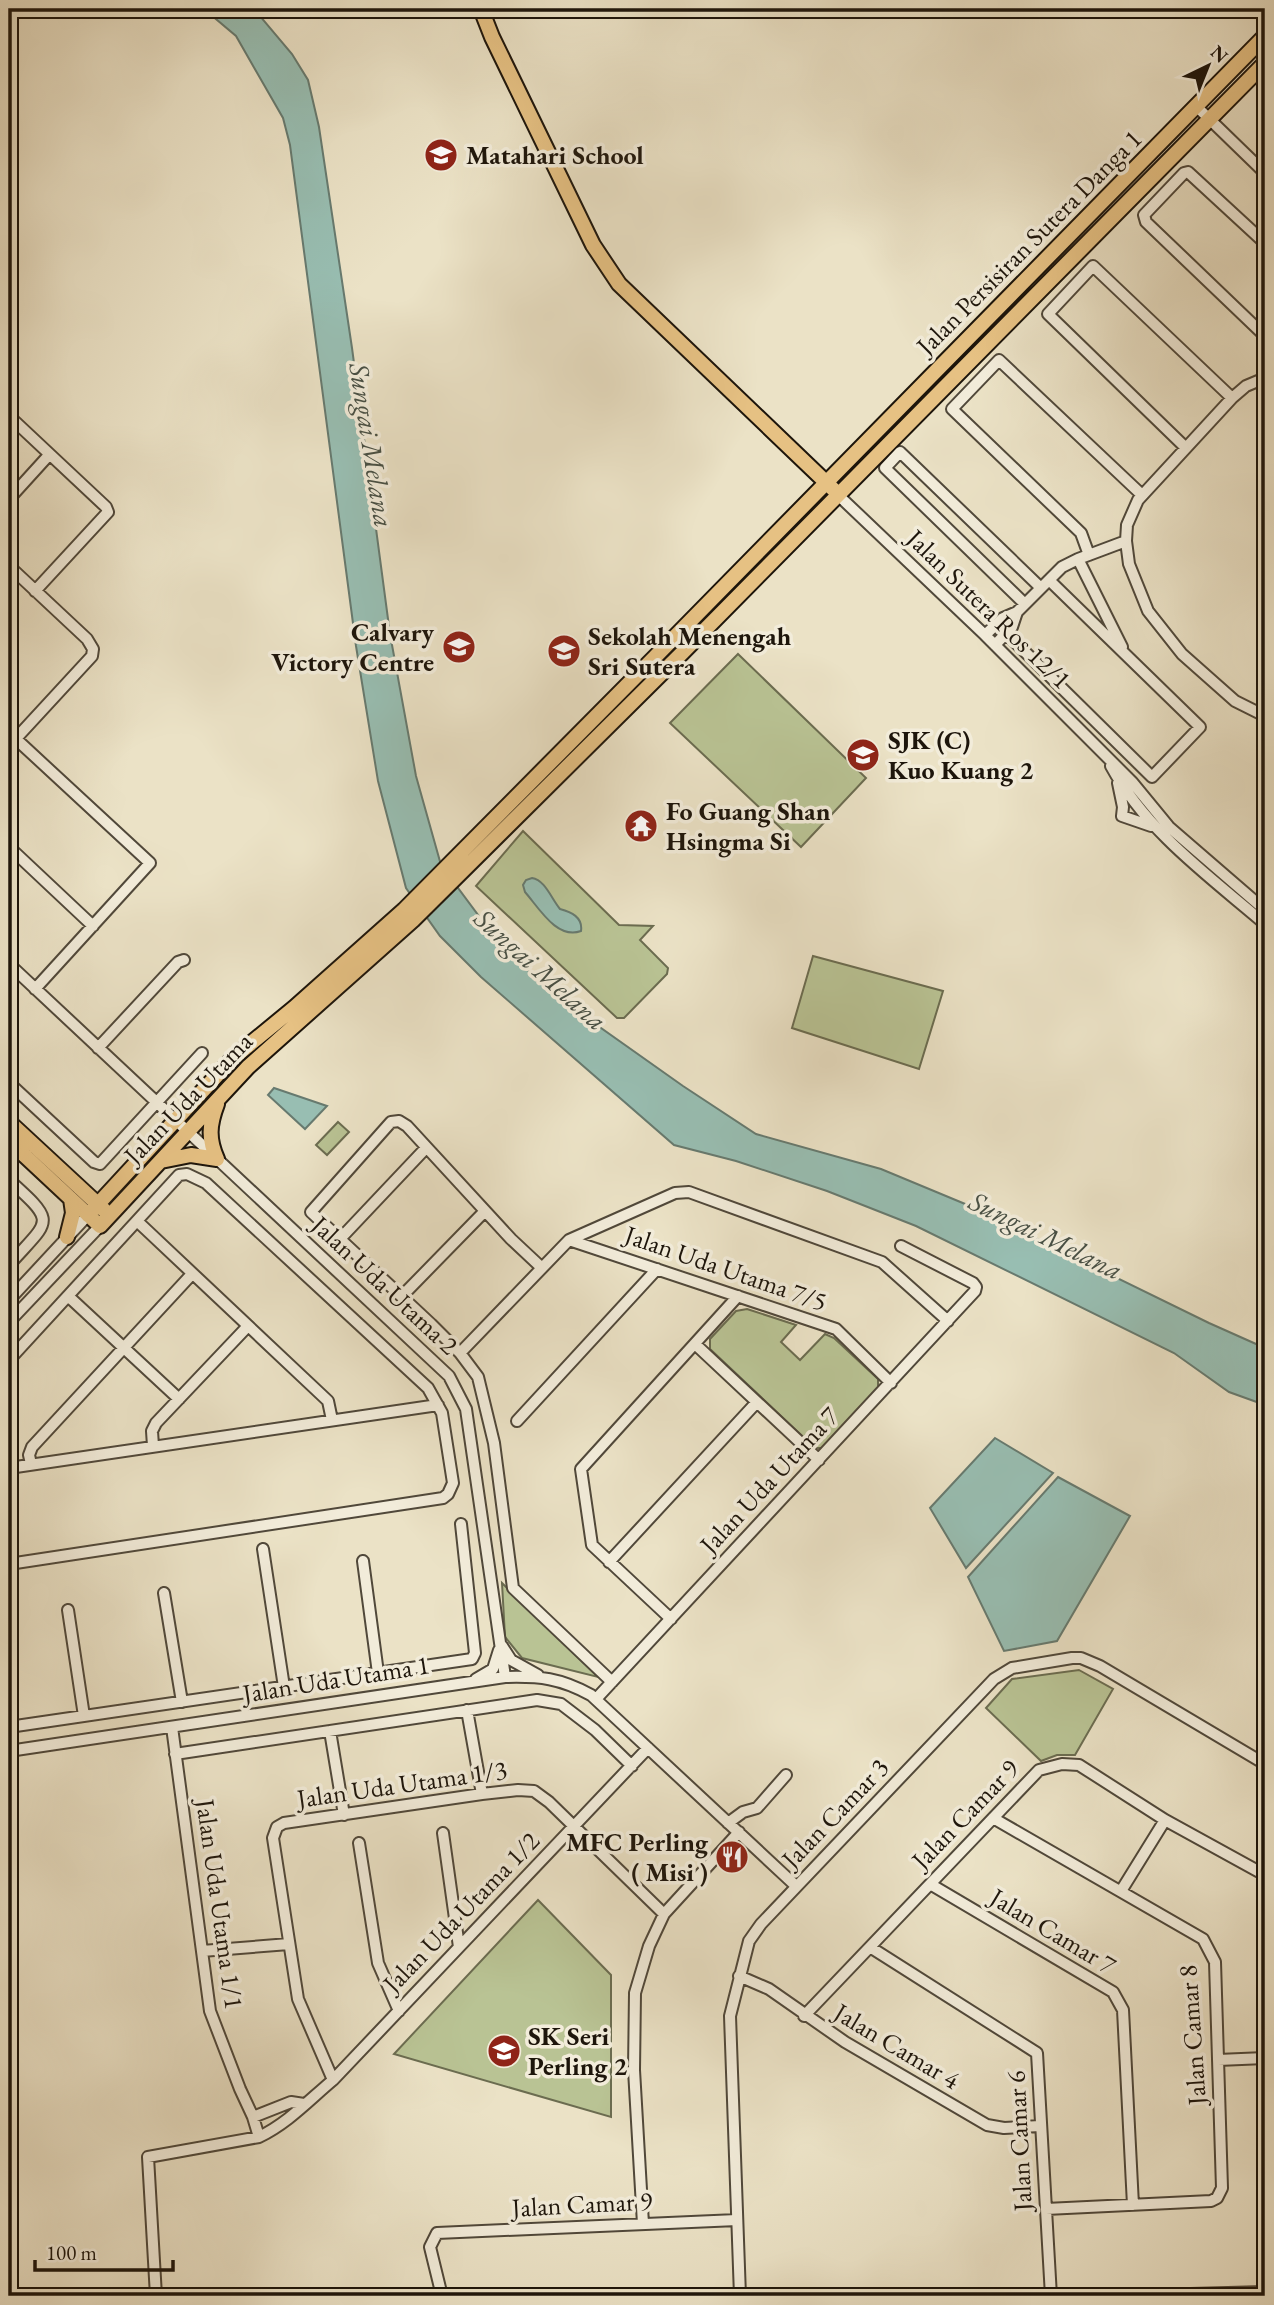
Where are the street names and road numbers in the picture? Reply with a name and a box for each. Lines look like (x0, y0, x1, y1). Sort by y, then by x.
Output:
street label: Jalan Persisiran Sutera Danga 1 (908, 122, 1149, 363)
street label: Jalan Sutera Ros 12/1 (898, 520, 1078, 696)
street label: Jalan Uda Utama (115, 1024, 260, 1173)
street label: Jalan Uda Utama 2 (303, 1207, 466, 1362)
street label: Jalan Uda Utama 7/5 (619, 1217, 832, 1319)
street label: Jalan Uda Utama 7 (691, 1399, 846, 1562)
street label: Jalan Uda Utama 1 (238, 1647, 432, 1711)
street label: Jalan Camar 3 (773, 1751, 896, 1877)
street label: Jalan Camar 9 (903, 1751, 1026, 1878)
street label: Jalan Uda Utama 1/3 (293, 1752, 509, 1816)
street label: Jalan Uda Utama 1/1 (188, 1795, 252, 2011)
street label: Jalan Uda Utama 1/2 (374, 1824, 547, 2001)
street label: Jalan Camar 7 (982, 1879, 1122, 1982)
street label: Jalan Camar 8 (1170, 1964, 1214, 2108)
street label: Jalan Camar 4 (826, 1994, 966, 2097)
street label: Jalan Camar 6 (998, 2070, 1040, 2214)
street label: Jalan Camar 9 (509, 2183, 654, 2225)

